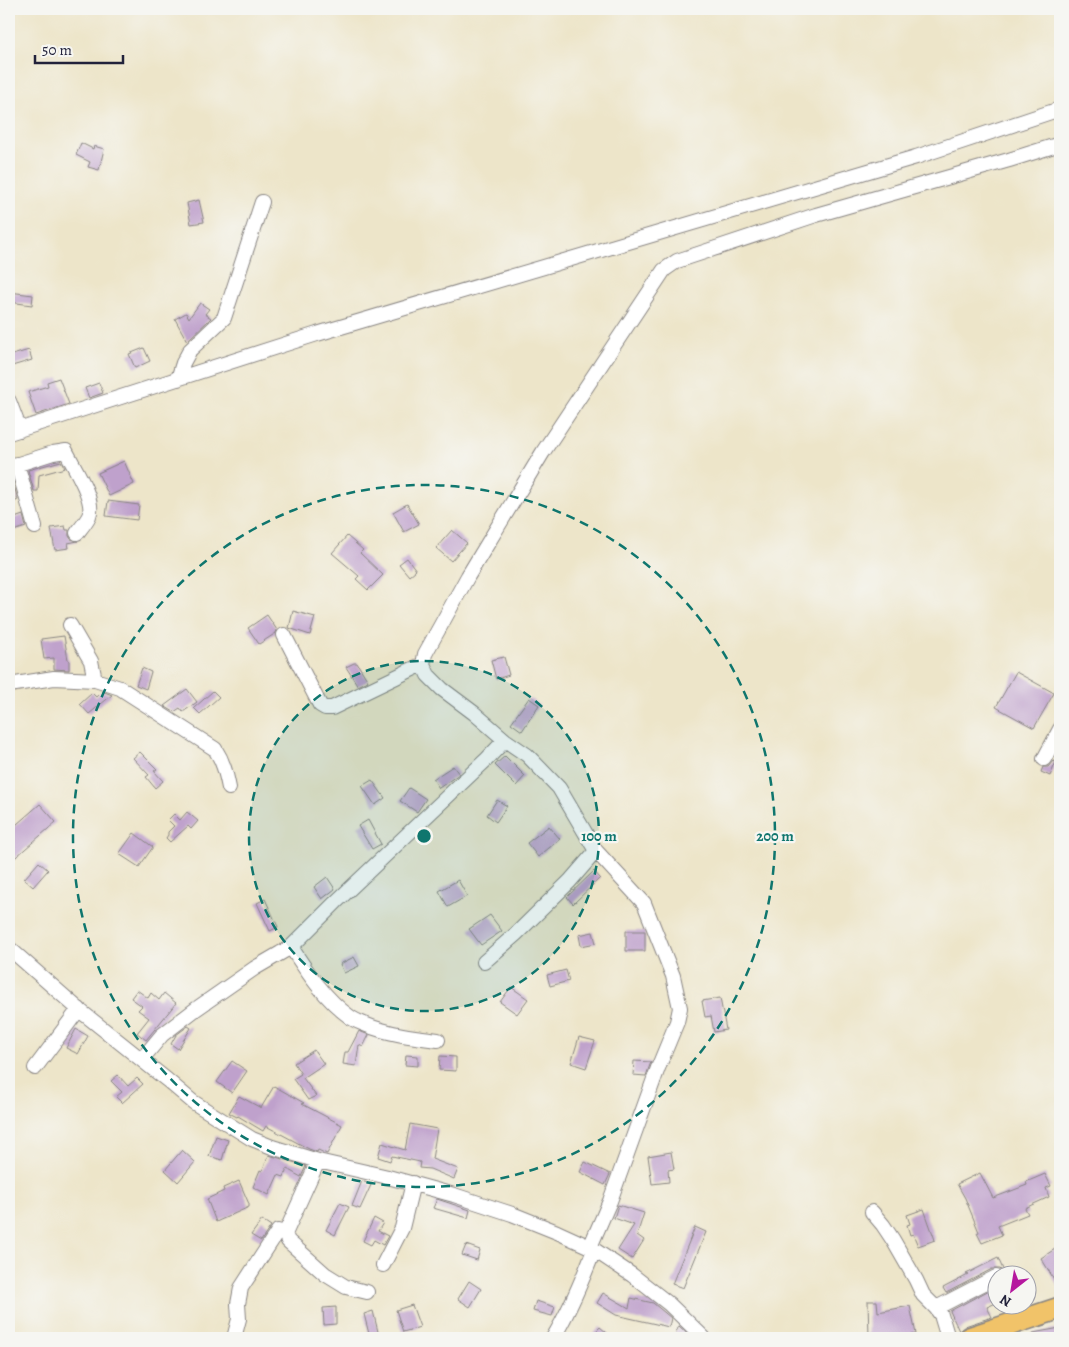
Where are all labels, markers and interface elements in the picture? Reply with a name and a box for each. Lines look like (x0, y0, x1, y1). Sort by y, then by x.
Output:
scale bar (35, 32, 122, 64)
text: 50 m (42, 40, 72, 60)
text: 100 m (581, 826, 617, 846)
text: 200 m (756, 826, 794, 846)
centre of rings (415, 827, 433, 845)
north arrow (986, 1264, 1036, 1314)
text: N (996, 1290, 1015, 1311)

